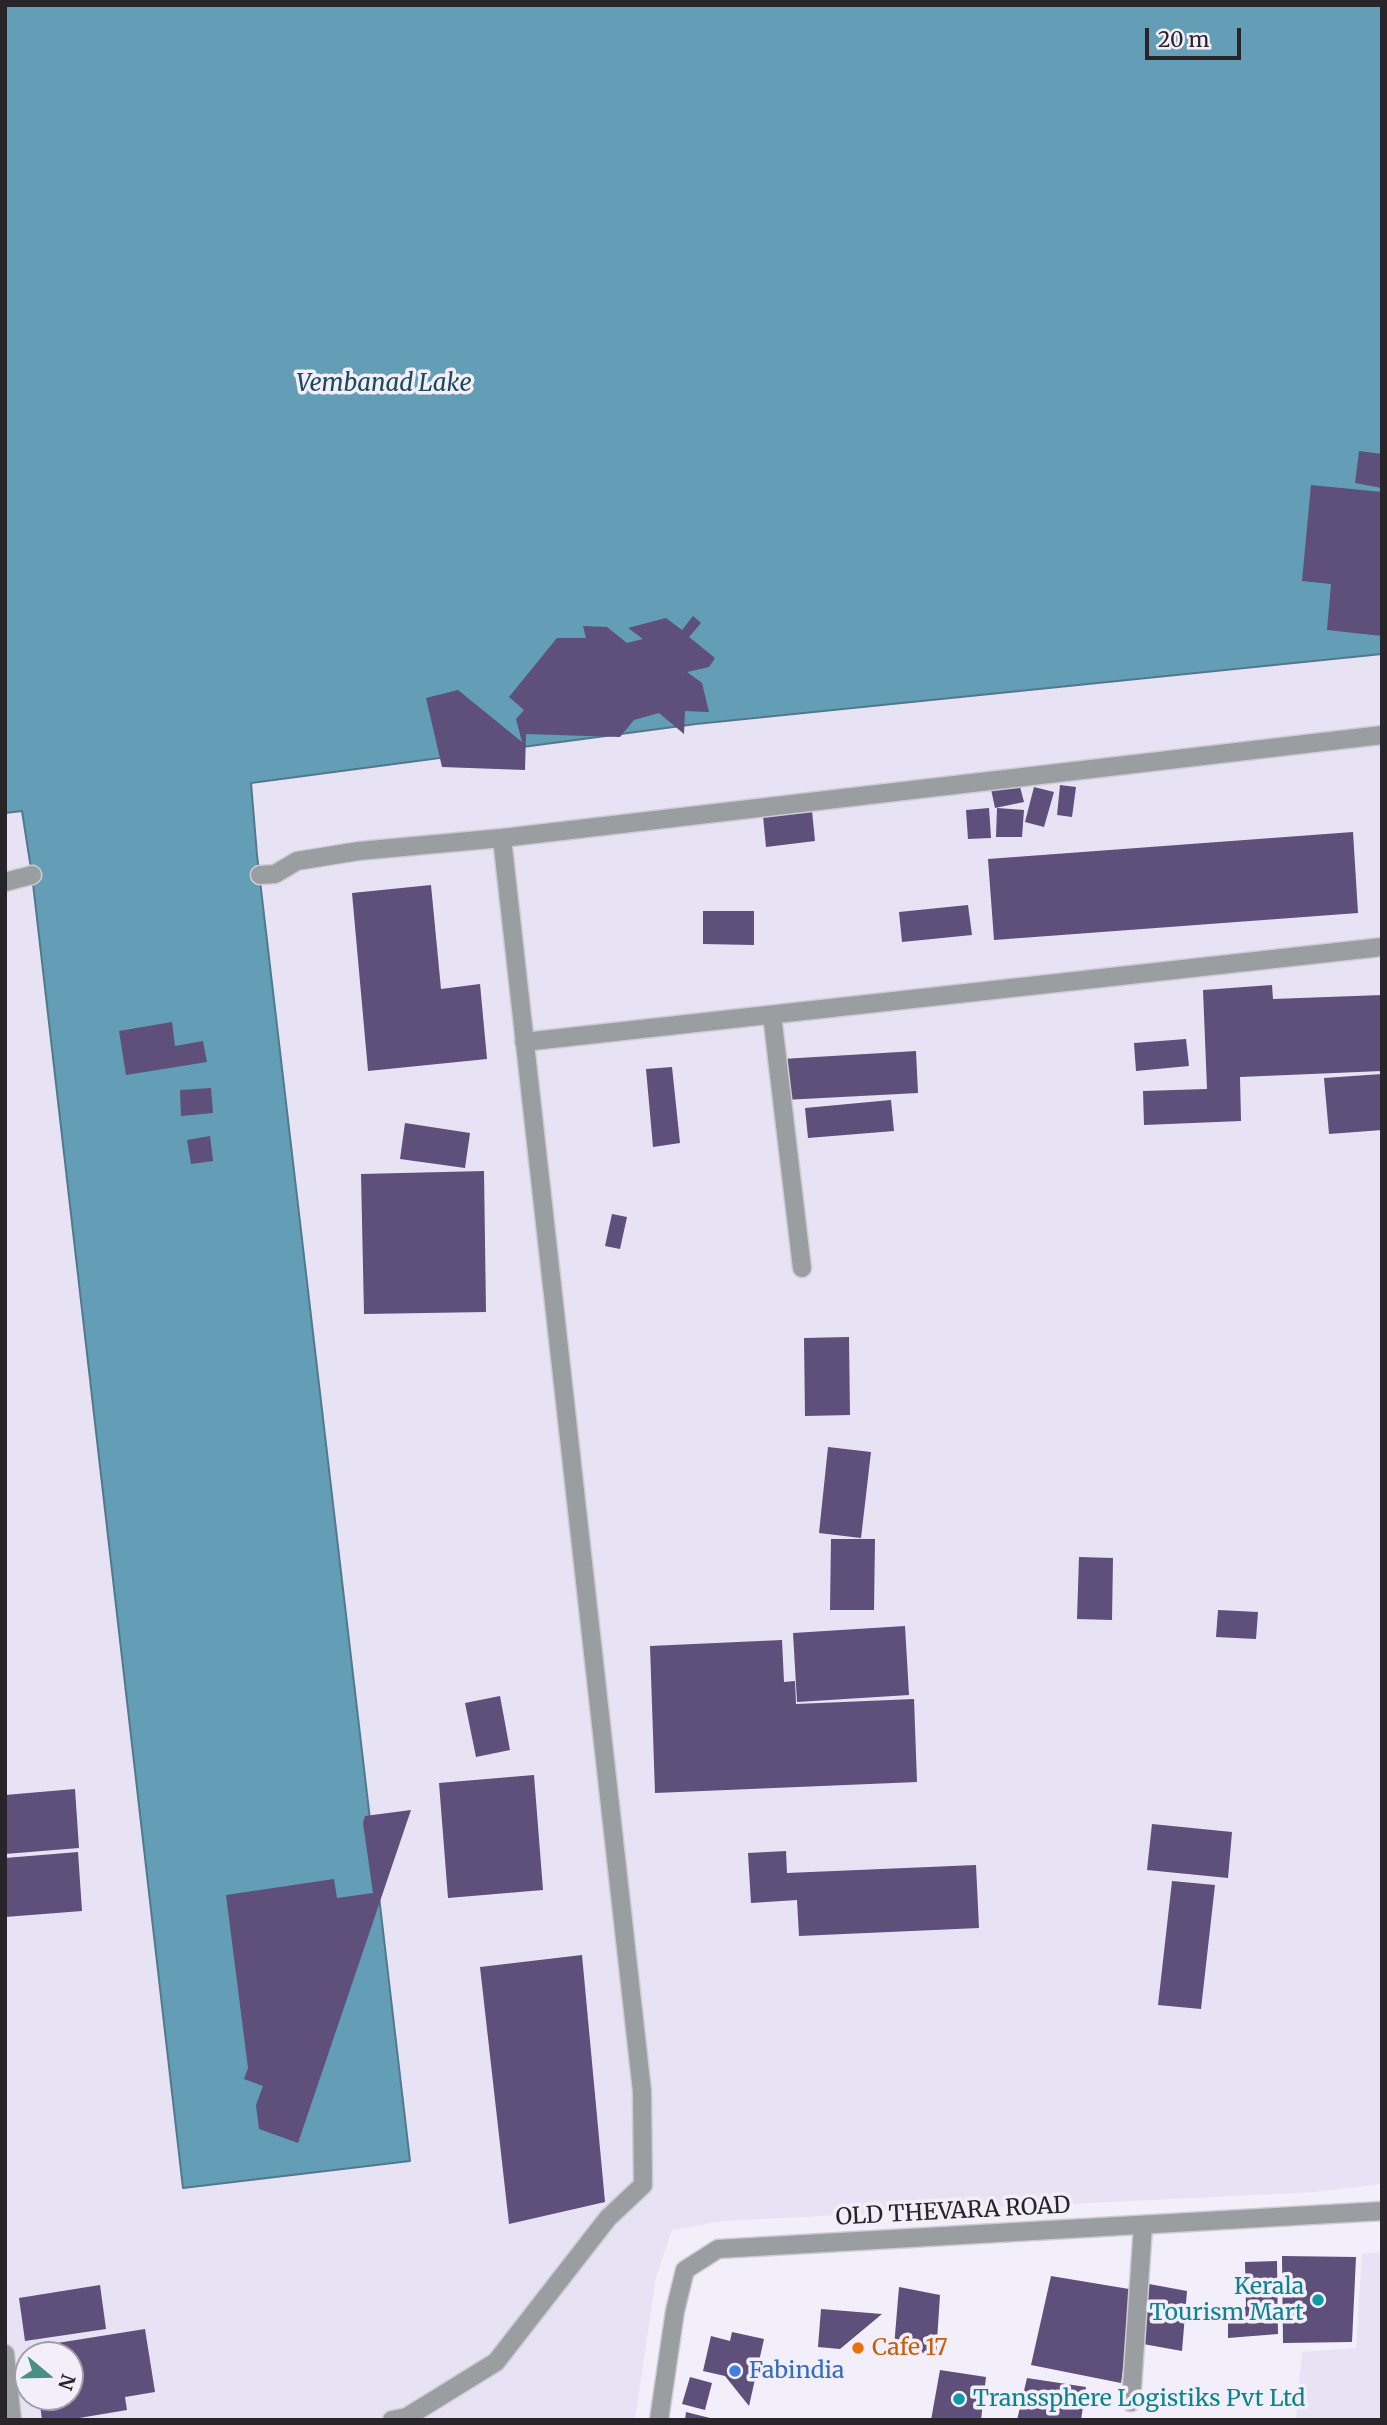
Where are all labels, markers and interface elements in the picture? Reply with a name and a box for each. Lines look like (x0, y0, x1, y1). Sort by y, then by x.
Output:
scale bar (1149, 14, 1245, 58)
text: 20 m (1158, 26, 1209, 53)
water label: Vembanad Lake (296, 370, 472, 398)
street label: OLD THEVARA ROAD (835, 2192, 1071, 2232)
place label: Kerala Tourism Mart (1149, 2273, 1304, 2327)
marker: Kerala Tourism Mart (1310, 2292, 1326, 2308)
place label: Cafe 17 (872, 2334, 948, 2362)
marker: Cafe 17 (850, 2340, 866, 2356)
north arrow (14, 2341, 84, 2411)
place label: Fabindia (749, 2357, 844, 2385)
marker: Fabindia (727, 2363, 743, 2379)
text: N (53, 2371, 81, 2393)
place label: Transsphere Logistiks Pvt Ltd (973, 2385, 1305, 2413)
marker: Transsphere Logistiks Pvt Ltd (951, 2391, 967, 2407)

